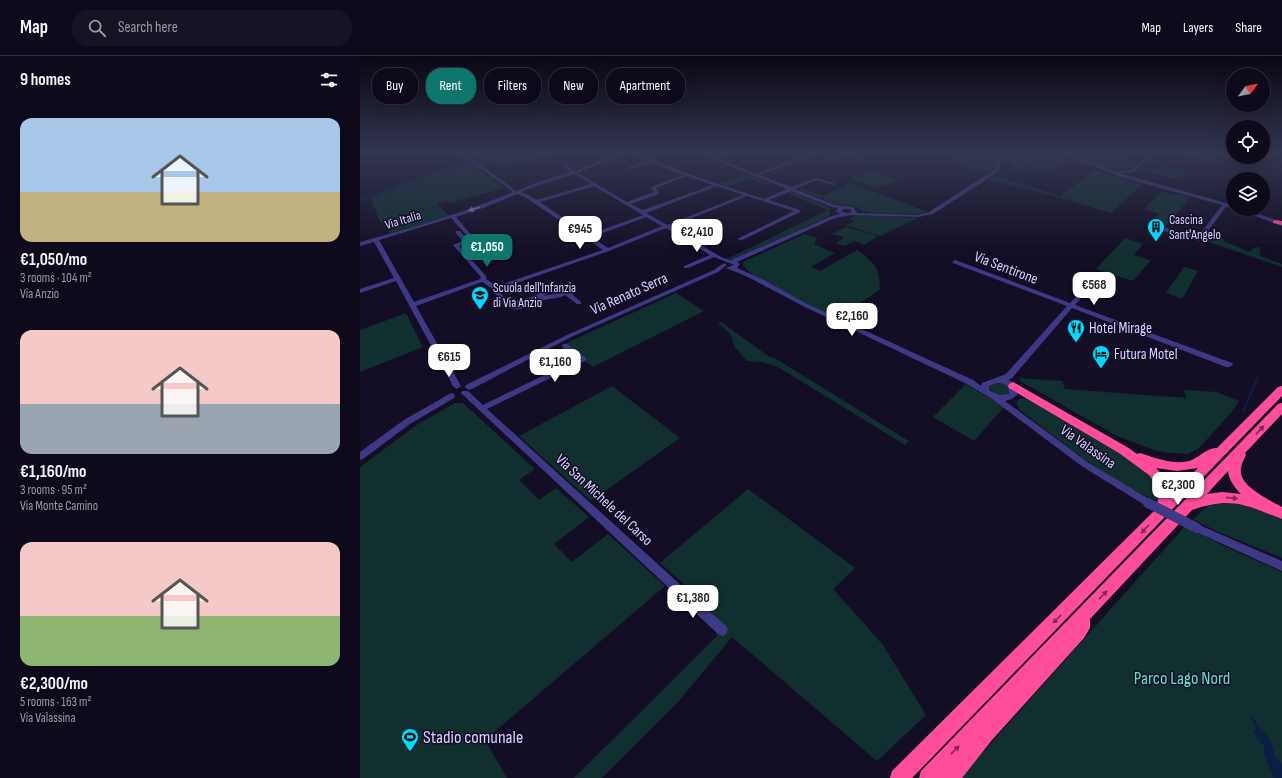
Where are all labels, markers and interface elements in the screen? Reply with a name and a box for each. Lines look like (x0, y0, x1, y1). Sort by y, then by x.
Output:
search box (72, 10, 352, 46)
text: Map (20, 16, 48, 39)
icon: search (86, 17, 108, 39)
text: Search here (118, 18, 178, 37)
text: Map (1141, 19, 1161, 36)
text: Layers (1183, 19, 1213, 36)
text: Share (1235, 19, 1262, 36)
chip: Buy (372, 68, 418, 104)
chip: Rent (426, 68, 476, 104)
chip: Filters (484, 68, 541, 104)
chip: New (549, 68, 598, 104)
chip: Apartment (606, 68, 685, 104)
north arrow (1226, 68, 1270, 112)
map controls (1226, 68, 1270, 216)
icon: filters (318, 69, 340, 91)
text: 9 homes (20, 70, 71, 90)
button: locate (1226, 120, 1270, 164)
icon: home (144, 144, 216, 216)
button: layers (1226, 172, 1270, 216)
one-way arrow (467, 206, 479, 212)
street label: Via Italia (383, 207, 423, 233)
place label: Cascina Sant'Angelo (1169, 212, 1221, 243)
pin: €945 (556, 216, 604, 250)
building icon: Cascina Sant'Angelo (1146, 217, 1166, 242)
pin: €2,410 (664, 219, 730, 253)
text: €945 (568, 221, 592, 237)
text: €2,410 (681, 224, 714, 240)
pin: €1,050 (454, 234, 520, 268)
text: €1,050 (470, 239, 504, 255)
street label: Via Sentirone (971, 247, 1041, 289)
text: €1,050/mo (20, 250, 87, 270)
street label: Via Renato Serra (588, 268, 671, 319)
text: 3 rooms · 104 m² (20, 270, 92, 286)
pin: €568 (1070, 272, 1118, 306)
text: €568 (1082, 277, 1106, 293)
place label: Scuola dell'Infanzia di Via Anzio (493, 280, 576, 311)
school or university icon: Scuola dell'Infanzia di Via Anzio (470, 285, 490, 310)
text: Via Anzio (20, 286, 59, 302)
pin: €2,160 (819, 303, 885, 337)
text: €2,160 (835, 308, 869, 324)
restaurant icon: Hotel Mirage (1066, 318, 1086, 343)
place label: Hotel Mirage (1089, 319, 1152, 338)
pin: €615 (425, 344, 473, 378)
hotel icon: Futura Motel (1091, 344, 1111, 369)
place label: Futura Motel (1114, 345, 1177, 364)
text: €615 (437, 349, 461, 365)
pin: €1,160 (522, 349, 588, 383)
text: €1,160 (539, 354, 571, 370)
icon: home (144, 356, 216, 428)
street label: Via Valassina (1056, 421, 1120, 473)
one-way arrow (1255, 425, 1265, 435)
street label: Via San Michele del Carso (551, 450, 657, 550)
text: €1,160/mo (20, 462, 87, 482)
pin: €2,300 (1145, 472, 1211, 506)
text: €2,300 (1161, 477, 1195, 493)
text: 3 rooms · 95 m² (20, 482, 87, 498)
one-way arrow (1226, 495, 1238, 501)
text: Via Monte Camino (20, 498, 98, 514)
one-way arrow (1140, 524, 1149, 534)
icon: home (144, 568, 216, 640)
pin: €1,380 (660, 585, 726, 619)
text: €1,380 (676, 590, 710, 606)
one-way arrow (1098, 590, 1107, 600)
one-way arrow (1052, 614, 1062, 624)
park label: Parco Lago Nord (1134, 668, 1230, 689)
text: €2,300/mo (20, 674, 88, 694)
text: 5 rooms · 163 m² (20, 694, 91, 710)
text: Via Valassina (20, 710, 75, 726)
sports icon: Stadio comunale (400, 727, 420, 752)
place label: Stadio comunale (423, 727, 523, 748)
one-way arrow (950, 745, 960, 755)

